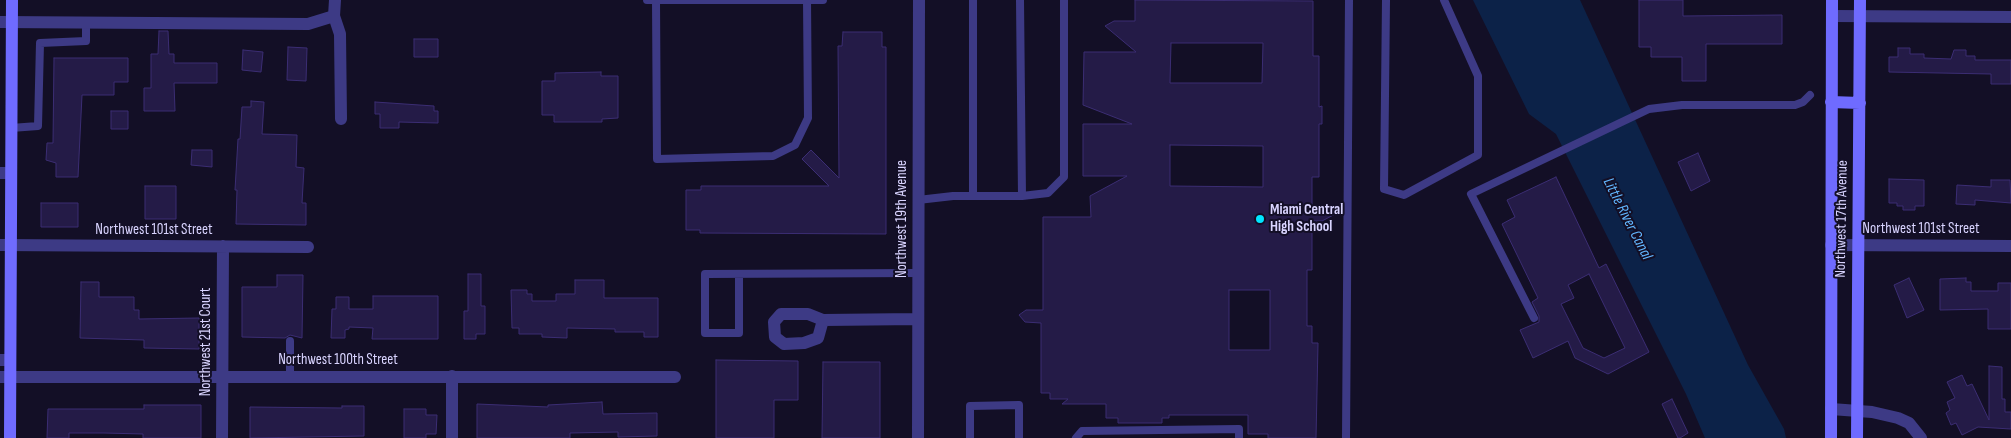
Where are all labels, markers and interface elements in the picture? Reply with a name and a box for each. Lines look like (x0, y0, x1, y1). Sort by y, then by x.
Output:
street label: Northwest 19th Avenue (893, 160, 911, 278)
street label: Northwest 17th Avenue (1832, 160, 1852, 278)
water label: Little River Canal (1598, 175, 1656, 263)
place label: Miami Central High School (1270, 201, 1343, 236)
marker: Miami Central High School (1254, 213, 1266, 225)
street label: Northwest 101st Street (1862, 220, 1980, 238)
street label: Northwest 101st Street (95, 221, 213, 239)
street label: Northwest 21st Court (197, 288, 215, 396)
street label: Northwest 100th Street (278, 351, 398, 369)

